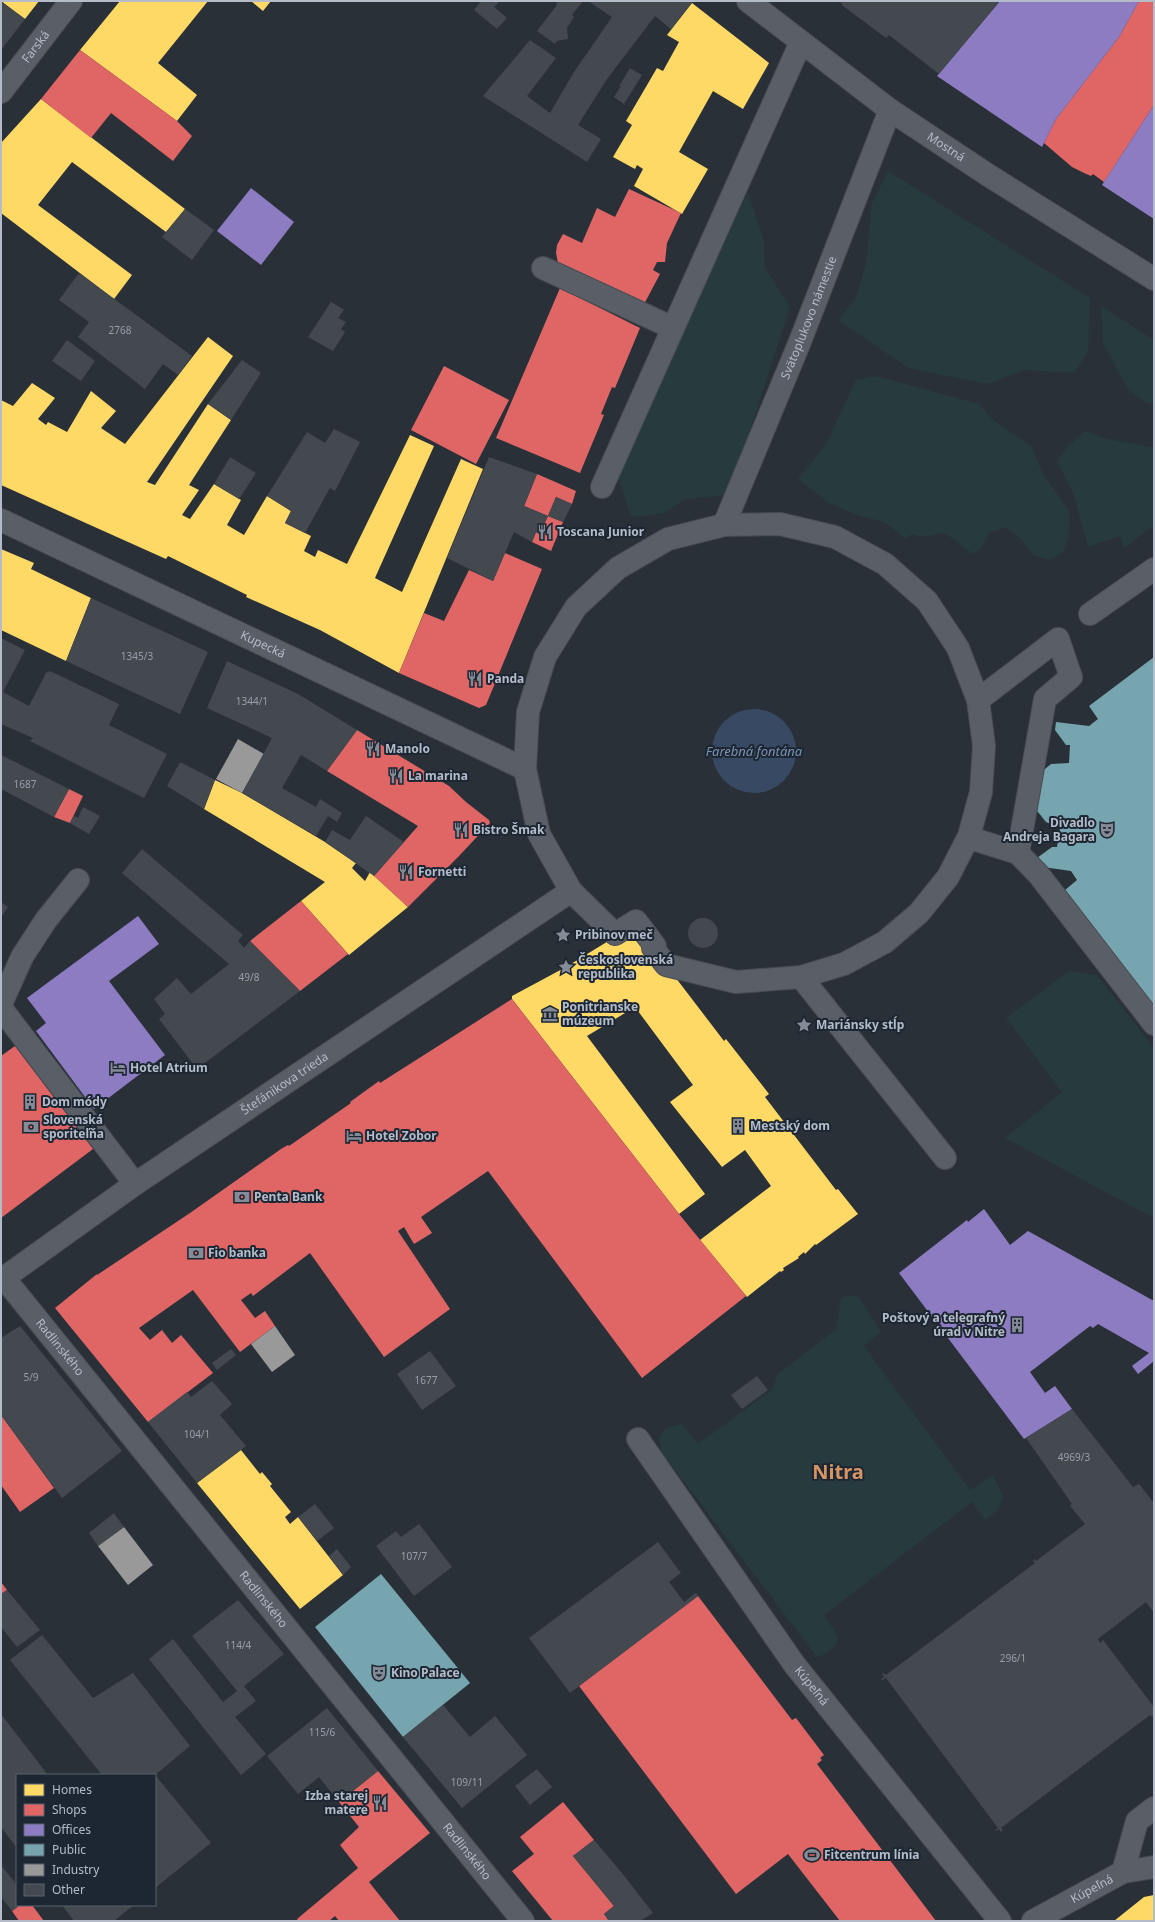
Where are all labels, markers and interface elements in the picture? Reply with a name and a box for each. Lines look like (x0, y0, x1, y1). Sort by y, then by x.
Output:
street label: Farská (17, 27, 53, 66)
street label: Mostná (924, 128, 968, 165)
street label: Svätoplukovo námestie (776, 253, 840, 382)
house number: 2768 (109, 323, 132, 337)
restaurant icon: Toscana Junior (536, 523, 554, 541)
place label: Toscana Junior (557, 523, 645, 540)
street label: Kupecká (238, 626, 288, 662)
house number: 1345/3 (121, 649, 153, 663)
restaurant icon: Panda (466, 670, 484, 688)
place label: Panda (487, 670, 524, 687)
house number: 1344/1 (236, 694, 268, 708)
restaurant icon: Manolo (364, 740, 382, 758)
place label: Manolo (385, 740, 430, 757)
water label: Farebná fontána (706, 742, 803, 760)
restaurant icon: La marina (387, 767, 405, 785)
place label: La marina (408, 767, 468, 784)
house number: 1687 (14, 777, 37, 791)
place label: Divadlo Andreja Bagara (1003, 814, 1095, 845)
restaurant icon: Bistro Šmak (452, 821, 470, 839)
place label: Bistro Šmak (473, 821, 545, 838)
theatre icon: Divadlo Andreja Bagara (1098, 821, 1116, 839)
restaurant icon: Fornetti (397, 863, 415, 881)
place label: Fornetti (418, 863, 466, 880)
place icon: Pribinov meč (554, 926, 572, 944)
place label: Pribinov meč (575, 926, 653, 943)
place label: Československá republika (578, 951, 673, 982)
place icon: Československá republika (557, 958, 575, 976)
house number: 49/8 (239, 970, 260, 984)
place label: Ponitrianske múzeum (562, 998, 638, 1029)
museum icon: Ponitrianske múzeum (541, 1005, 559, 1023)
place icon: Mariánsky stĺp (795, 1016, 813, 1034)
place label: Mariánsky stĺp (816, 1016, 905, 1033)
street label: Štefánikova trieda (237, 1048, 331, 1119)
hotel icon: Hotel Atrium (109, 1059, 127, 1077)
place label: Hotel Atrium (130, 1059, 208, 1076)
building icon: Dom módy (21, 1093, 39, 1111)
place label: Dom módy (42, 1093, 107, 1110)
place label: Slovenská sporiteľňa (43, 1111, 104, 1142)
building icon: Mestský dom (729, 1117, 747, 1135)
place label: Mestský dom (750, 1117, 830, 1134)
bank icon: Slovenská sporiteľňa (22, 1118, 40, 1136)
hotel icon: Hotel Zobor (345, 1127, 363, 1145)
place label: Hotel Zobor (366, 1127, 437, 1144)
bank icon: Penta Bank (233, 1188, 251, 1206)
place label: Penta Bank (254, 1188, 323, 1205)
bank icon: Fio banka (187, 1244, 205, 1262)
place label: Fio banka (208, 1244, 266, 1261)
place label: Poštový a telegrafný úrad v Nitre (882, 1309, 1005, 1340)
street label: Radlinského (32, 1315, 89, 1379)
building icon: Poštový a telegrafný úrad v Nitre (1008, 1316, 1026, 1334)
house number: 5/9 (23, 1370, 39, 1384)
house number: 1677 (415, 1373, 438, 1387)
house number: 104/1 (184, 1427, 210, 1441)
house number: 4969/3 (1058, 1450, 1090, 1464)
district label: Nitra (812, 1458, 864, 1485)
house number: 107/7 (401, 1549, 428, 1563)
street label: Radlinského (236, 1567, 292, 1631)
house number: 114/4 (225, 1638, 252, 1652)
house number: 296/1 (1000, 1651, 1026, 1665)
street label: Kúpeľná (791, 1662, 833, 1709)
theatre icon: Kino Palace (370, 1664, 388, 1682)
place label: Kino Palace (391, 1664, 460, 1681)
house number: 115/6 (309, 1725, 336, 1739)
legend (16, 1774, 156, 1906)
house number: 109/11 (451, 1775, 483, 1789)
text: Homes (52, 1781, 92, 1798)
place label: Izba starej matere (305, 1787, 368, 1818)
restaurant icon: Izba starej matere (371, 1794, 389, 1812)
text: Shops (52, 1801, 87, 1818)
street label: Radlinského (439, 1819, 496, 1883)
text: Offices (52, 1821, 91, 1838)
text: Public (52, 1841, 86, 1858)
sports icon: Fitcentrum línia (803, 1846, 821, 1864)
place label: Fitcentrum línia (824, 1846, 919, 1863)
text: Industry (52, 1861, 100, 1878)
street label: Kúpeľná (1067, 1870, 1116, 1907)
text: Other (52, 1881, 85, 1898)

